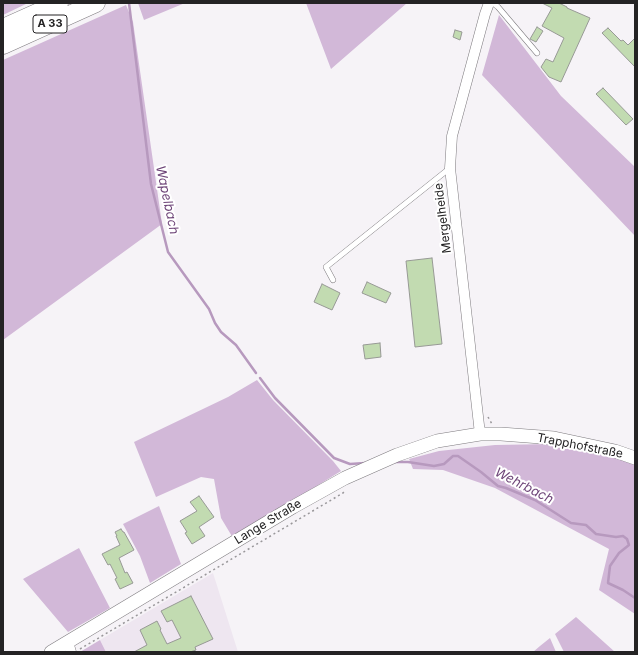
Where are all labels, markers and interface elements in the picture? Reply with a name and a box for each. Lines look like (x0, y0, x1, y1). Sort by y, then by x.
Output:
road number: A 33 (33, 15, 67, 33)
water label: Wapelbach (152, 164, 182, 236)
street label: Mergelheide (432, 182, 454, 254)
street label: Trapphofstraße (536, 431, 624, 461)
water label: Wehrbach (492, 465, 556, 507)
street label: Lange Straße (232, 496, 304, 548)

